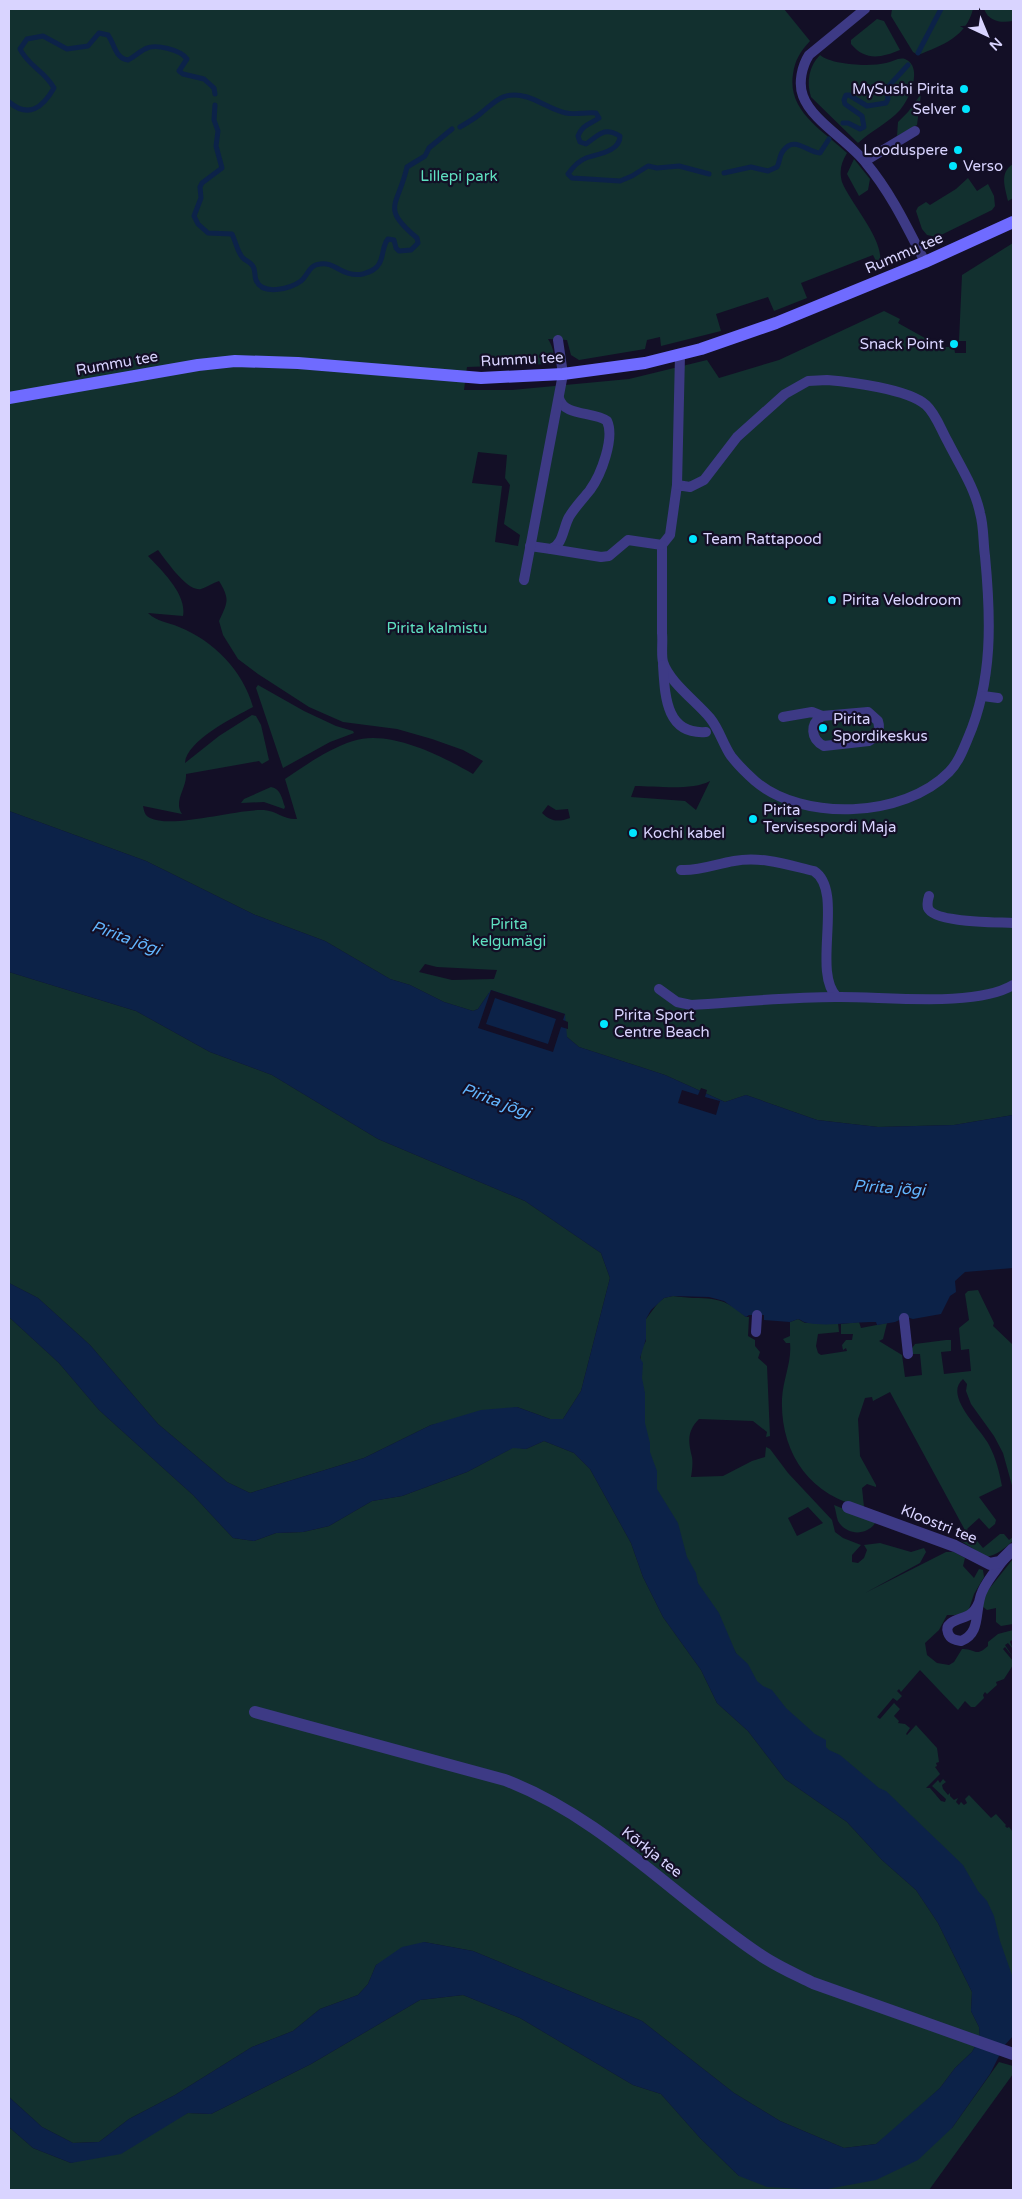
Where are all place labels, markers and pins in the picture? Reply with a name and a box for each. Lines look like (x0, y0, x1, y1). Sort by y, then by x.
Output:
place label: MySushi Pirita (852, 80, 954, 98)
marker: MySushi Pirita (958, 83, 970, 95)
place label: Selver (912, 100, 956, 118)
marker: Selver (960, 103, 972, 115)
place label: Looduspere (863, 141, 948, 159)
marker: Looduspere (952, 144, 964, 156)
place label: Verso (963, 157, 1003, 175)
marker: Verso (947, 160, 959, 172)
place label: Snack Point (860, 335, 944, 353)
marker: Snack Point (948, 338, 960, 350)
place label: Team Rattapood (703, 530, 822, 548)
marker: Team Rattapood (687, 533, 699, 545)
place label: Pirita Velodroom (842, 591, 961, 609)
marker: Pirita Velodroom (826, 594, 838, 606)
place label: Pirita Spordikeskus (833, 710, 928, 745)
marker: Pirita Spordikeskus (817, 722, 829, 734)
place label: Pirita Tervisespordi Maja (763, 801, 896, 836)
marker: Pirita Tervisespordi Maja (747, 813, 759, 825)
place label: Kochi kabel (643, 824, 725, 842)
marker: Kochi kabel (627, 827, 639, 839)
place label: Pirita Sport Centre Beach (614, 1006, 710, 1041)
marker: Pirita Sport Centre Beach (598, 1018, 610, 1030)

